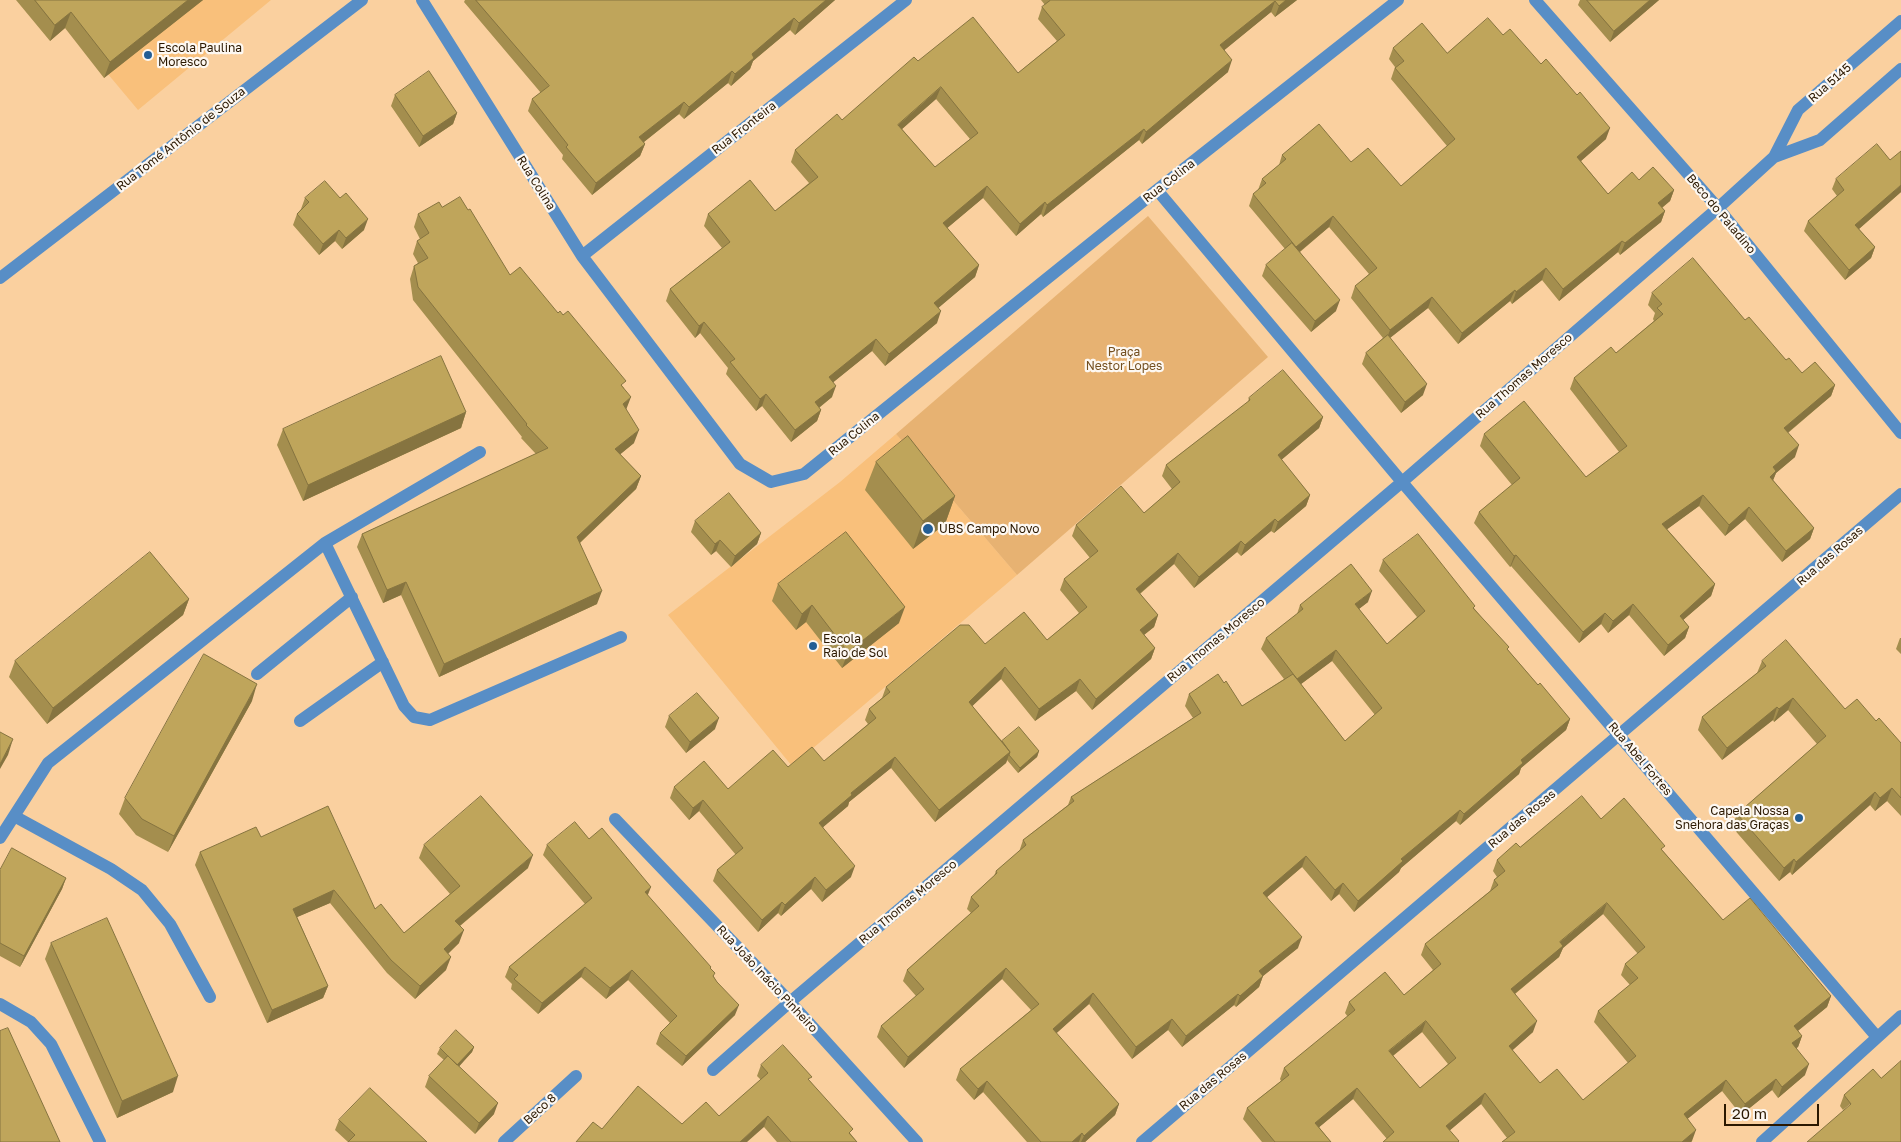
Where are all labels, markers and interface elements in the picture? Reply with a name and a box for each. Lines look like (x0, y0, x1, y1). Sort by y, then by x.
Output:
place label: Escola Paulina Moresco (158, 41, 242, 69)
marker: Escola Paulina Moresco (142, 49, 154, 61)
street label: Rua 5145 (1806, 61, 1854, 105)
street label: Rua Tomé Antônio de Souza (114, 84, 248, 194)
street label: Rua Fronteira (709, 98, 779, 158)
street label: Rua Colina (514, 153, 558, 213)
street label: Rua Colina (1140, 156, 1198, 206)
street label: Beco do Paladino (1683, 171, 1759, 257)
street label: Rua Thomas Moresco (1473, 330, 1575, 422)
park label: Praça Nestor Lopes (1086, 345, 1162, 373)
street label: Rua Colina (826, 409, 882, 459)
marker: UBS Campo Novo (921, 522, 935, 536)
place label: UBS Campo Novo (939, 522, 1039, 536)
street label: Rua das Rosas (1794, 523, 1866, 589)
street label: Rua Thomas Moresco (1164, 595, 1268, 685)
place label: Escola Raio de Sol (823, 632, 887, 660)
marker: Escola Raio de Sol (807, 640, 819, 652)
street label: Rua Abel Fortes (1605, 719, 1675, 799)
street label: Rua das Rosas (1485, 787, 1559, 851)
place label: Capela Nossa Snehora das Graças (1675, 804, 1789, 832)
marker: Capela Nossa Snehora das Graças (1793, 812, 1805, 824)
street label: Rua Thomas Moresco (856, 857, 960, 947)
street label: Rua João Inácio Pinheiro (713, 922, 821, 1036)
street label: Rua das Rosas (1176, 1049, 1250, 1113)
street label: Beco 8 (521, 1091, 559, 1127)
scale bar (1726, 1094, 1821, 1126)
text: 20 m (1732, 1104, 1767, 1122)

